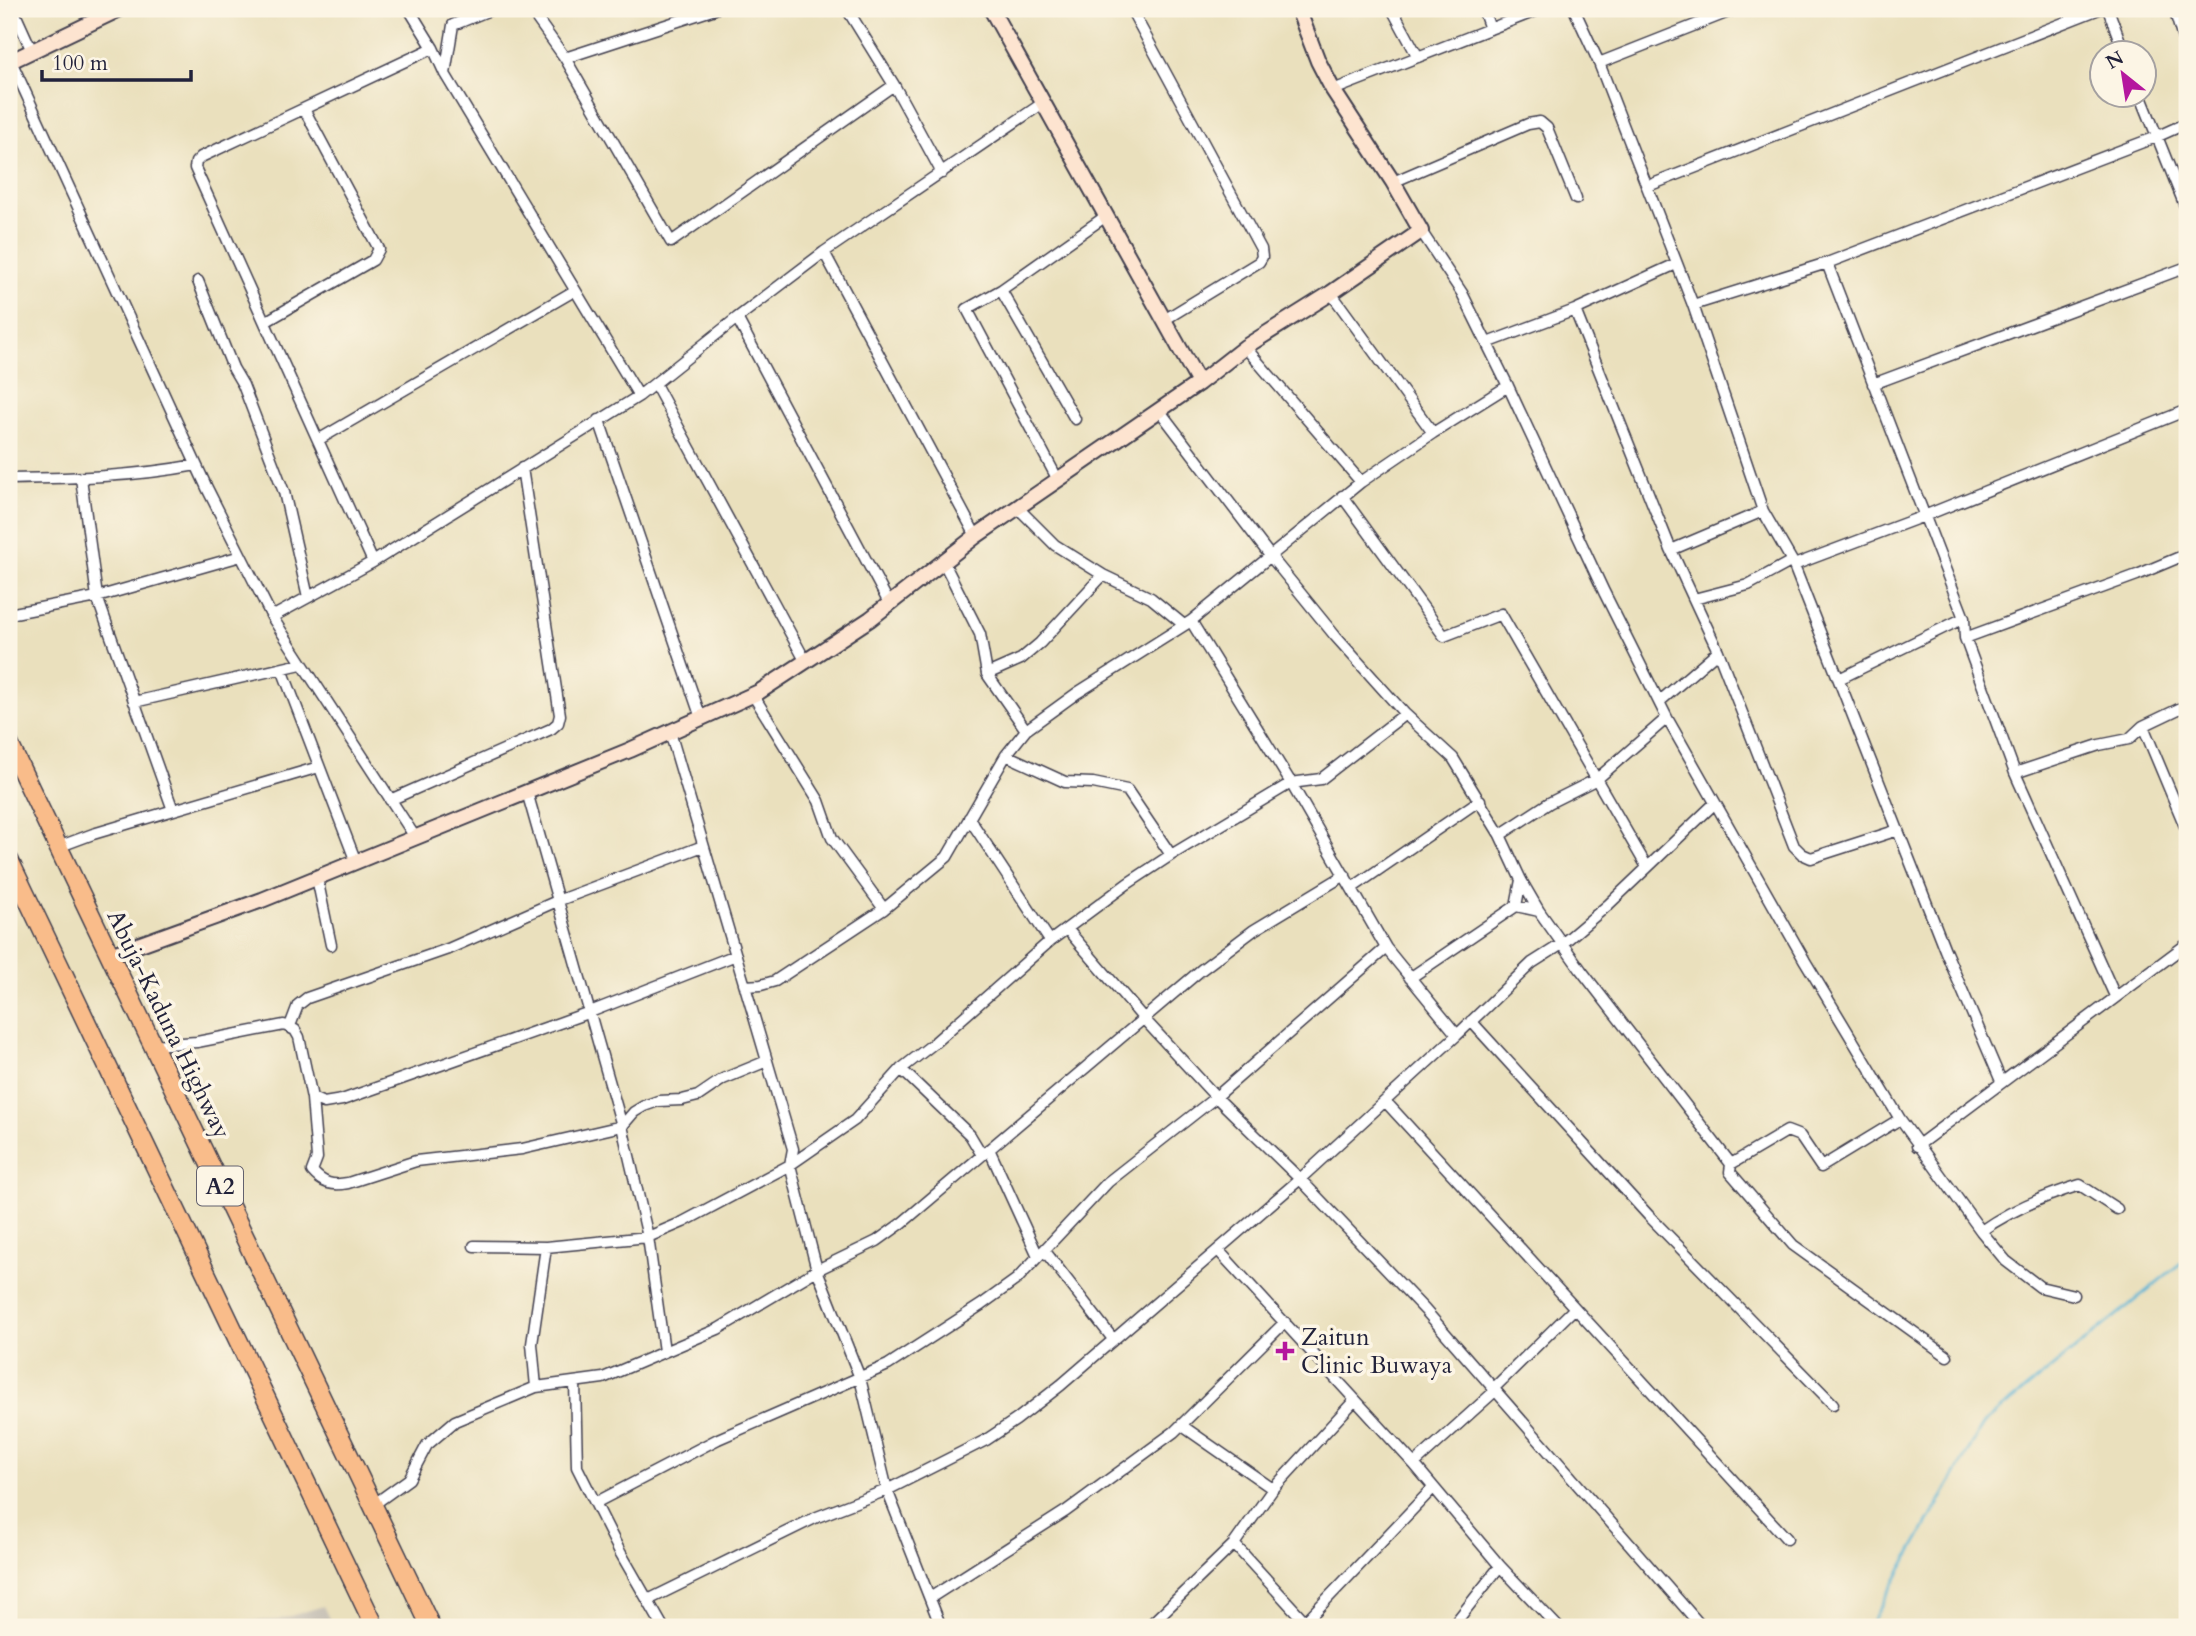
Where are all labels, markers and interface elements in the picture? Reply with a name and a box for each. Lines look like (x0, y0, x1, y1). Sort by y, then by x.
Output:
scale bar (42, 38, 191, 82)
north arrow (2088, 38, 2158, 108)
text: N (2101, 45, 2129, 76)
text: 100 m (52, 49, 108, 78)
street label: Abuja-Kaduna Highway (99, 904, 239, 1145)
road number: A2 (197, 1166, 243, 1205)
place label: Zaitun Clinic Buwaya (1301, 1321, 1453, 1382)
marker: Zaitun Clinic Buwaya (1275, 1341, 1295, 1361)

